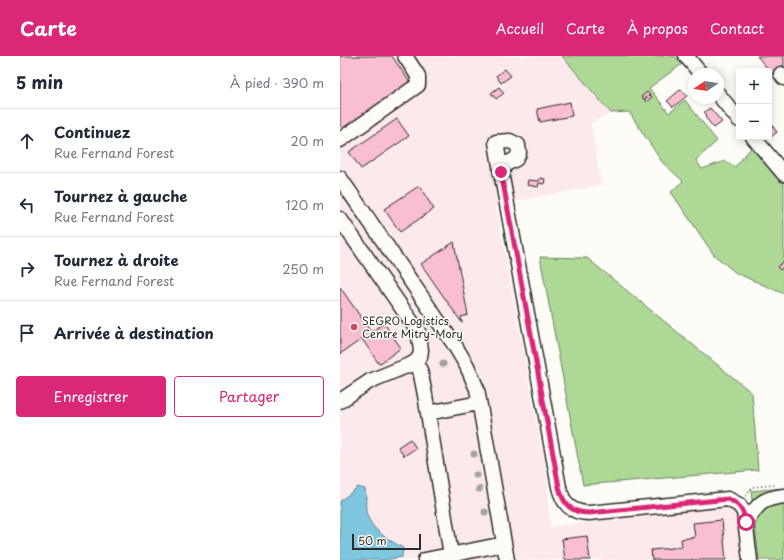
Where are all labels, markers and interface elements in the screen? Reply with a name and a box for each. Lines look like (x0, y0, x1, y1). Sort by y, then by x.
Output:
text: Carte (20, 14, 77, 42)
text: Accueil (496, 18, 544, 39)
text: Carte (566, 18, 605, 39)
text: À propos (627, 18, 688, 39)
text: Contact (710, 18, 764, 39)
north arrow (688, 68, 724, 104)
map controls (736, 68, 772, 140)
button: + (736, 68, 772, 104)
text: 5 min (16, 69, 63, 95)
text: À pied · 390 m (230, 73, 324, 92)
button: − (736, 104, 772, 140)
text: Continuez (54, 120, 130, 143)
icon: ahead (16, 130, 38, 152)
text: 20 m (290, 131, 324, 150)
text: Rue Fernand Forest (54, 143, 174, 162)
route end (492, 163, 510, 181)
text: Tournez à gauche (54, 184, 188, 207)
icon: left (16, 194, 38, 216)
text: 120 m (285, 195, 324, 214)
text: Rue Fernand Forest (54, 207, 174, 226)
text: Tournez à droite (54, 248, 179, 271)
icon: right (16, 258, 38, 280)
text: 250 m (282, 259, 324, 278)
text: Rue Fernand Forest (54, 271, 174, 290)
place label: SEGRO Logistics Centre Mitry-Mory (362, 312, 463, 342)
text: Arrivée à destination (54, 321, 214, 344)
icon: arrive (16, 322, 38, 344)
marker: SEGRO Logistics Centre Mitry-Mory (349, 322, 359, 332)
button: Enregistrer (16, 376, 166, 417)
button: Partager (174, 376, 324, 417)
route start (737, 513, 755, 531)
scale bar (352, 532, 421, 551)
text: 50 m (358, 532, 387, 549)

